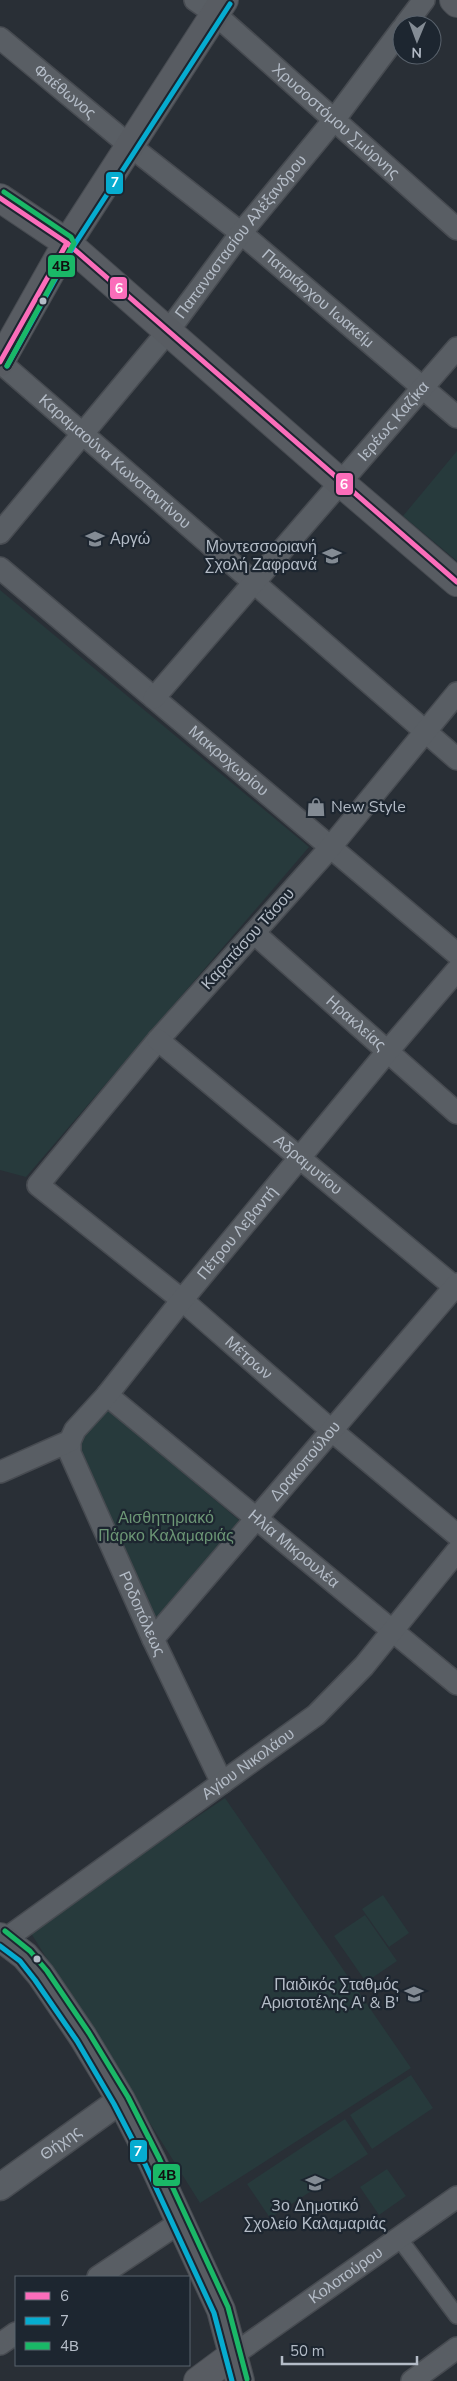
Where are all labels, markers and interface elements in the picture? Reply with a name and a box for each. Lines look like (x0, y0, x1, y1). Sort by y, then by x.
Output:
north arrow (392, 15, 442, 65)
text: N (411, 43, 422, 62)
street label: Φαέθωνος (29, 59, 101, 124)
street label: Χρυσοστόμου Σμύρνης (267, 59, 405, 184)
street label: Παπαναστασίου Αλέξανδρου (170, 150, 312, 323)
line badge: 7 (105, 171, 124, 195)
text: 7 (111, 173, 119, 192)
street label: Πατριάρχου Ιωακείμ (257, 244, 379, 353)
line badge: 4Β (47, 254, 76, 278)
text: 4Β (52, 257, 70, 276)
line badge: 6 (109, 276, 128, 300)
text: 6 (115, 279, 123, 298)
unlabelled marker (38, 296, 48, 306)
street label: Ιερέως Καζίκα (353, 376, 434, 466)
street label: Καραμαούνα Κωνσταντίνου (34, 389, 196, 534)
line badge: 6 (335, 472, 354, 496)
text: 6 (340, 475, 348, 494)
school or university icon: Αργώ (84, 528, 106, 550)
place label: Αργώ (110, 528, 150, 550)
place label: Μοντεσσοριανή Σχολή Ζαφρανά (205, 536, 317, 576)
school or university icon: Μοντεσσοριανή Σχολή Ζαφρανά (321, 545, 343, 567)
street label: Μακροχωρίου (184, 721, 273, 801)
shop icon: New Style (305, 796, 327, 818)
place label: New Style (331, 796, 406, 818)
street label: Καρατάσου Τάσου (196, 883, 300, 995)
street label: Ηρακλείας (321, 991, 391, 1056)
street label: Αδραμυτίου (269, 1130, 347, 1200)
street label: Πέτρου Λεβαντή (192, 1182, 283, 1285)
street label: Μέτρων (220, 1331, 277, 1385)
street label: Δρακοπούλου (265, 1416, 346, 1506)
street label: Ηλία Μικρουλέα (243, 1505, 344, 1593)
park label: Αισθητηριακό Πάρκο Καλαμαριάς (98, 1507, 234, 1547)
street label: Ροδοπόλεως (113, 1568, 171, 1660)
street label: Αγίου Νικολάου (197, 1723, 299, 1805)
unlabelled marker (32, 1954, 42, 1964)
place label: Παιδικός Σταθμός Αριστοτέλης Α' & Β' (261, 1974, 399, 2014)
school or university icon: Παιδικός Σταθμός Αριστοτέλης Α' & Β' (403, 1983, 425, 2005)
street label: Θήχης (36, 2121, 86, 2166)
line badge: 7 (129, 2139, 148, 2163)
text: 7 (134, 2142, 142, 2161)
line badge: 4Β (152, 2163, 181, 2187)
text: 4Β (158, 2166, 176, 2185)
school or university icon: 3ο Δημοτικό Σχολείο Καλαμαριάς (304, 2172, 326, 2194)
place label: 3ο Δημοτικό Σχολείο Καλαμαριάς (244, 2195, 387, 2235)
street label: Κολοτούρου (304, 2242, 387, 2309)
legend (15, 2276, 190, 2366)
text: 6 (60, 2286, 69, 2306)
text: 7 (60, 2311, 69, 2331)
scale bar (282, 2334, 417, 2366)
text: 4Β (60, 2336, 79, 2356)
text: 50 m (290, 2341, 325, 2361)

